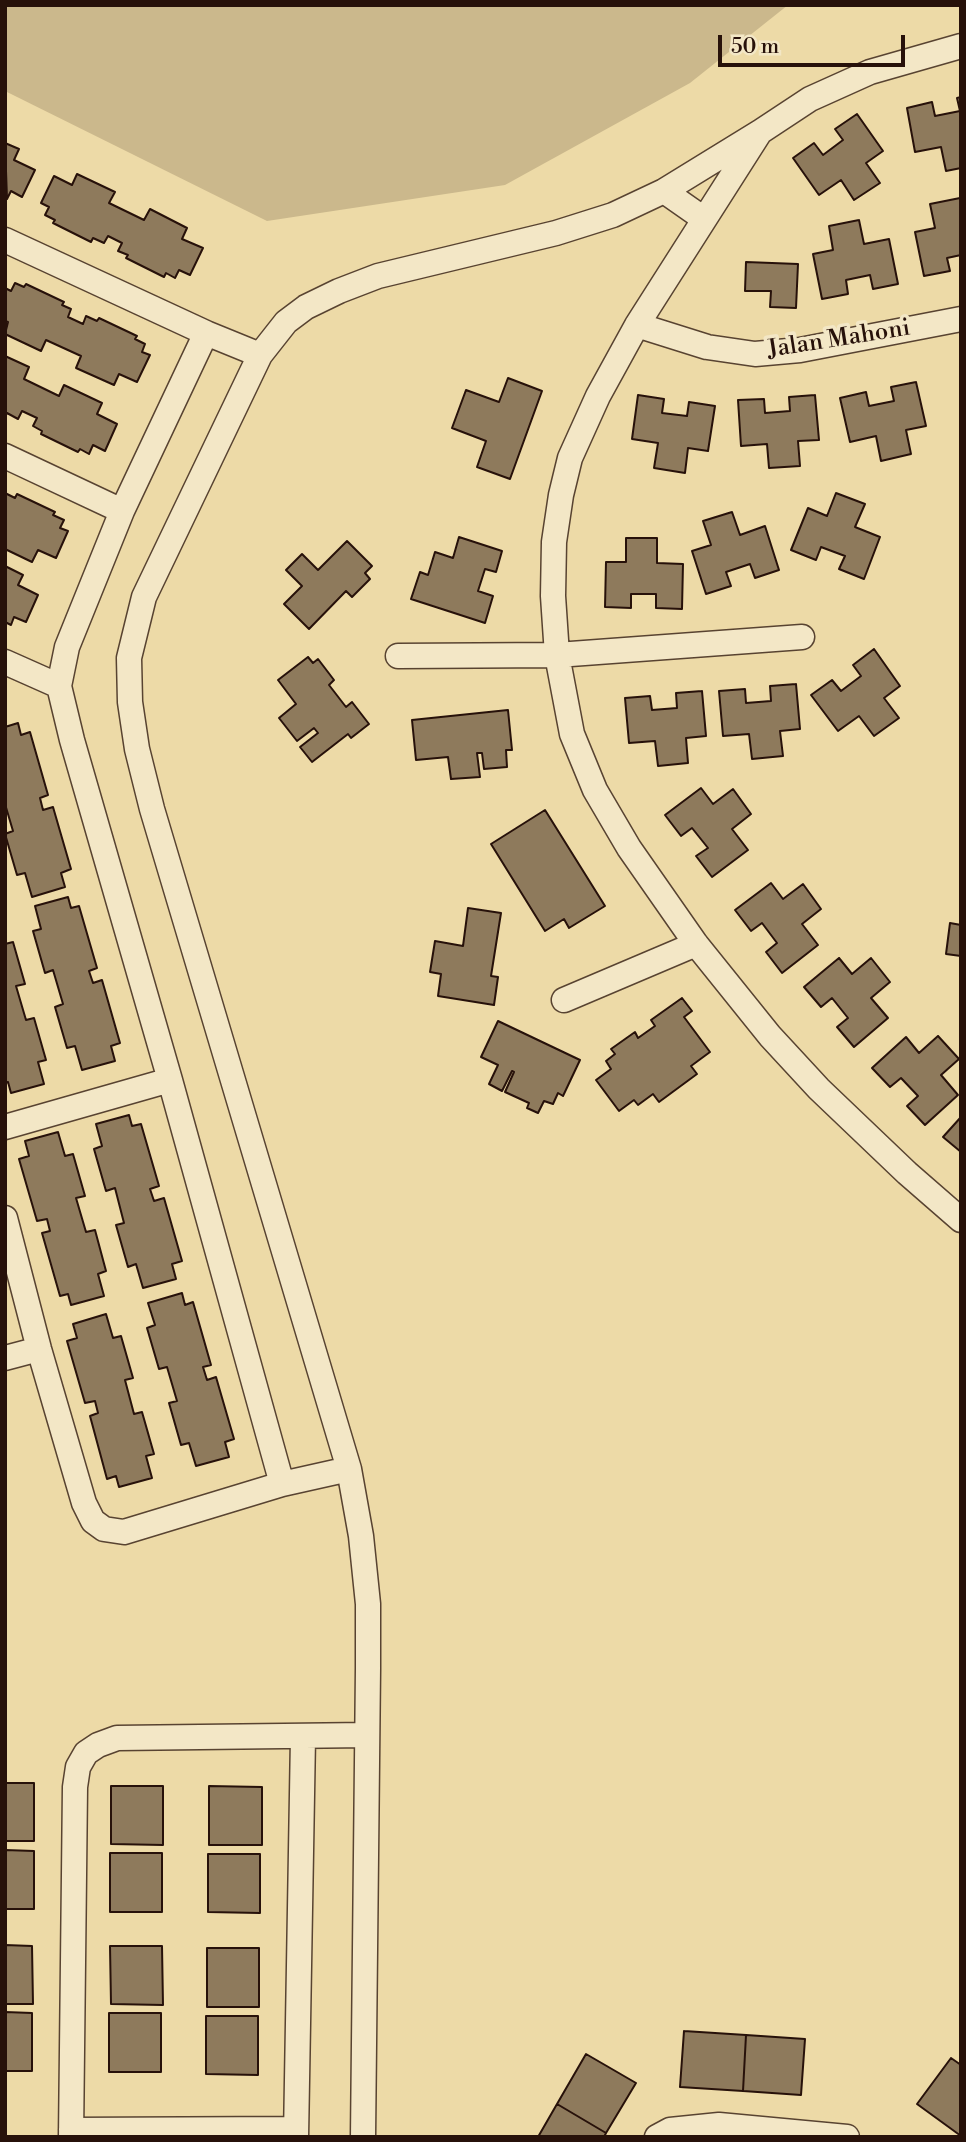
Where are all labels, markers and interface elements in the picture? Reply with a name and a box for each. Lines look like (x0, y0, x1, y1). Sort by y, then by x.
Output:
scale bar (721, 21, 908, 65)
text: 50 m (731, 34, 779, 60)
street label: Jalan Mahoni (766, 314, 912, 366)

